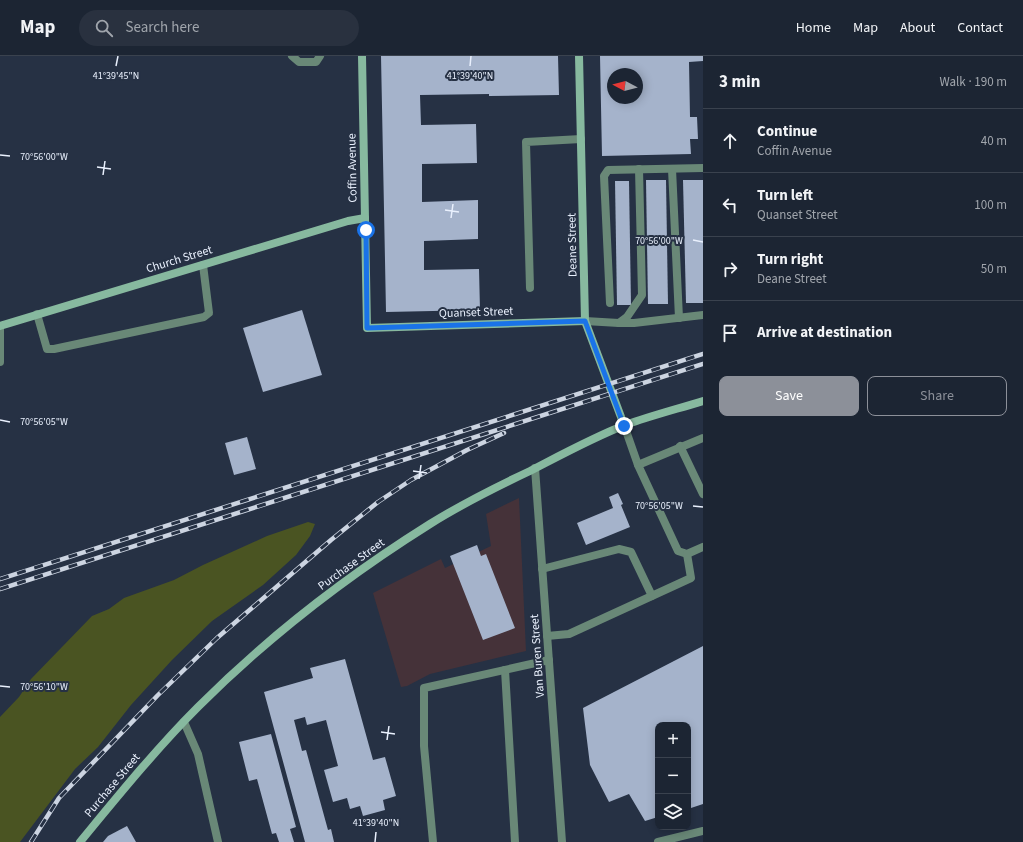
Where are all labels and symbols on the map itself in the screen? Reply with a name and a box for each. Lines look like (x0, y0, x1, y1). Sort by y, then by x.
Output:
north arrow (607, 68, 643, 104)
text: 41°39'45"N (93, 69, 139, 83)
text: 41°39'40"N (447, 69, 493, 83)
street label: Coffin Avenue (343, 133, 362, 203)
text: 70°56'00"W (20, 150, 68, 164)
street label: Deane Street (563, 213, 582, 277)
route start (357, 221, 375, 239)
text: 70°56'00"W (635, 234, 683, 248)
street label: Church Street (144, 241, 214, 278)
street label: Quanset Street (438, 303, 514, 322)
text: 70°56'05"W (20, 415, 68, 429)
route end (615, 417, 633, 435)
text: 70°56'05"W (635, 499, 683, 513)
street label: Purchase Street (314, 534, 388, 594)
street label: Van Buren Street (526, 614, 549, 698)
text: 70°56'10"W (20, 680, 68, 694)
street label: Purchase Street (81, 750, 144, 821)
text: 41°39'40"N (353, 816, 399, 830)

